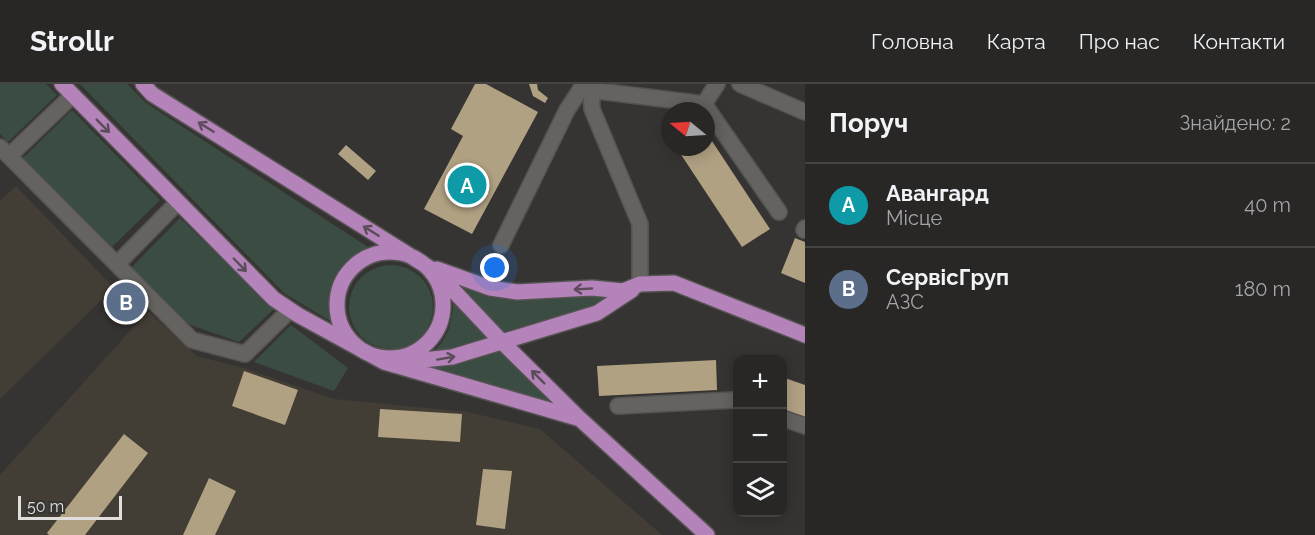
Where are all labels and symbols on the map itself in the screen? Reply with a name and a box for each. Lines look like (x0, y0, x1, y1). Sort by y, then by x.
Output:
north arrow (661, 102, 715, 156)
one-way arrow (96, 118, 111, 133)
one-way arrow (198, 121, 215, 133)
pin: A (448, 162, 486, 208)
one-way arrow (363, 224, 380, 236)
your location (480, 253, 509, 282)
one-way arrow (233, 257, 248, 272)
pin: B (106, 280, 146, 324)
one-way arrow (573, 283, 593, 294)
one-way arrow (436, 352, 455, 363)
one-way arrow (531, 370, 546, 385)
scale bar (18, 493, 122, 520)

